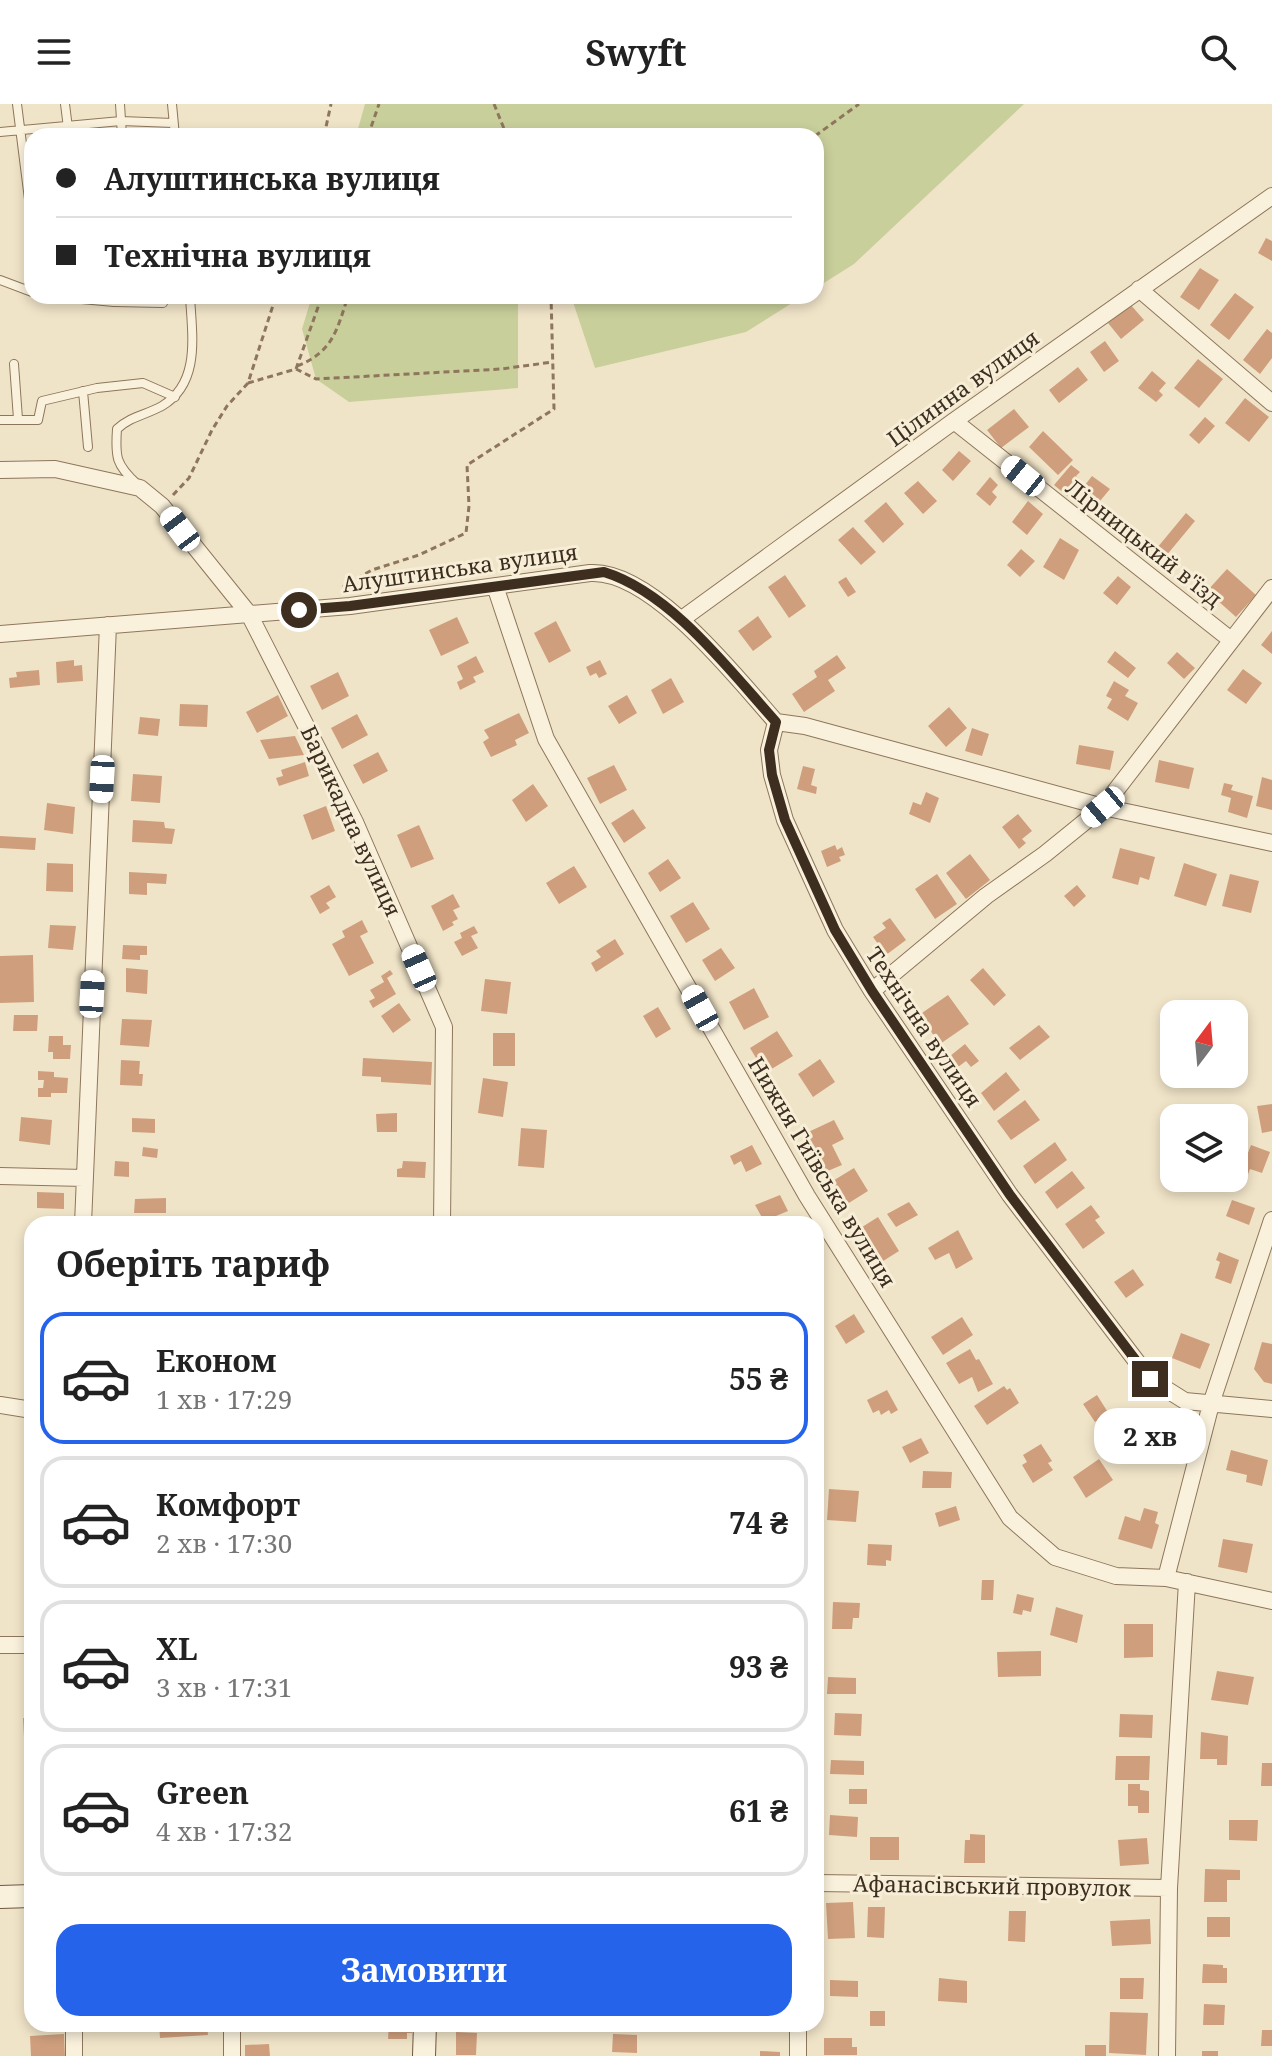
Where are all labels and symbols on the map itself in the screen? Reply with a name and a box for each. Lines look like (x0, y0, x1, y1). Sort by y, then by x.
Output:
street label: Цілинна вулиця (880, 322, 1044, 453)
car (997, 452, 1049, 500)
street label: Лірницький в'їзд (1060, 472, 1229, 613)
car (156, 503, 204, 555)
street label: Алуштинська вулиця (340, 536, 580, 598)
route start (281, 592, 317, 628)
street label: Барикадна вулиця (294, 720, 409, 921)
car (89, 754, 115, 804)
car (1077, 782, 1129, 832)
street label: Технічна вулиця (860, 940, 990, 1113)
car (398, 941, 440, 995)
car (79, 969, 105, 1019)
car (678, 981, 722, 1035)
north arrow (1160, 1000, 1248, 1088)
street label: Нижня Гиївська вулиця (742, 1051, 904, 1292)
route end (1132, 1361, 1168, 1397)
callout: 2 хв (1094, 1407, 1206, 1463)
street label: Афанасівський провулок (853, 1868, 1132, 1902)

